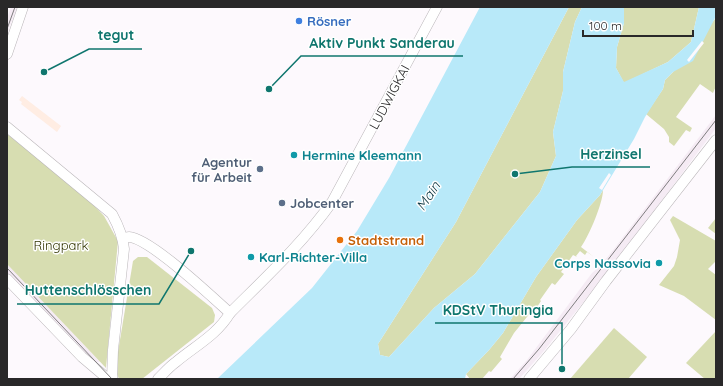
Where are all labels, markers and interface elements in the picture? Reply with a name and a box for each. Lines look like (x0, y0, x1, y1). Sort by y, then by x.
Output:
scale bar (583, 12, 693, 38)
place label: Rösner (307, 13, 352, 29)
marker: Rösner (294, 16, 304, 26)
text: 100 m (589, 18, 622, 33)
callout: tegut (89, 23, 142, 49)
text: tegut (98, 26, 135, 44)
callout: Aktiv Punkt Sanderau (301, 30, 463, 56)
text: Aktiv Punkt Sanderau (309, 34, 455, 52)
street label: LUDWIGKAI (365, 62, 413, 132)
callout: Herzinsel (572, 141, 650, 167)
text: Herzinsel (580, 145, 642, 163)
place label: Hermine Kleemann (302, 147, 422, 163)
marker: Hermine Kleemann (289, 150, 299, 160)
place label: Agentur für Arbeit (191, 154, 252, 185)
marker: Agentur für Arbeit (255, 164, 265, 174)
water label: Main (412, 177, 445, 214)
place label: Jobcenter (290, 195, 355, 211)
marker: Jobcenter (277, 198, 287, 208)
place label: Stadtstrand (348, 232, 424, 248)
marker: Stadtstrand (335, 235, 345, 245)
park label: Ringpark (34, 237, 88, 253)
place label: Karl-Richter-Villa (259, 249, 367, 265)
marker: Karl-Richter-Villa (246, 252, 256, 262)
place label: Corps Nassovia (554, 255, 651, 271)
marker: Corps Nassovia (654, 258, 664, 268)
callout: Huttenschlösschen (17, 278, 159, 304)
text: Huttenschlösschen (25, 281, 151, 299)
callout: KDStV Thuringia (435, 297, 562, 323)
text: KDStV Thuringia (443, 301, 553, 319)

